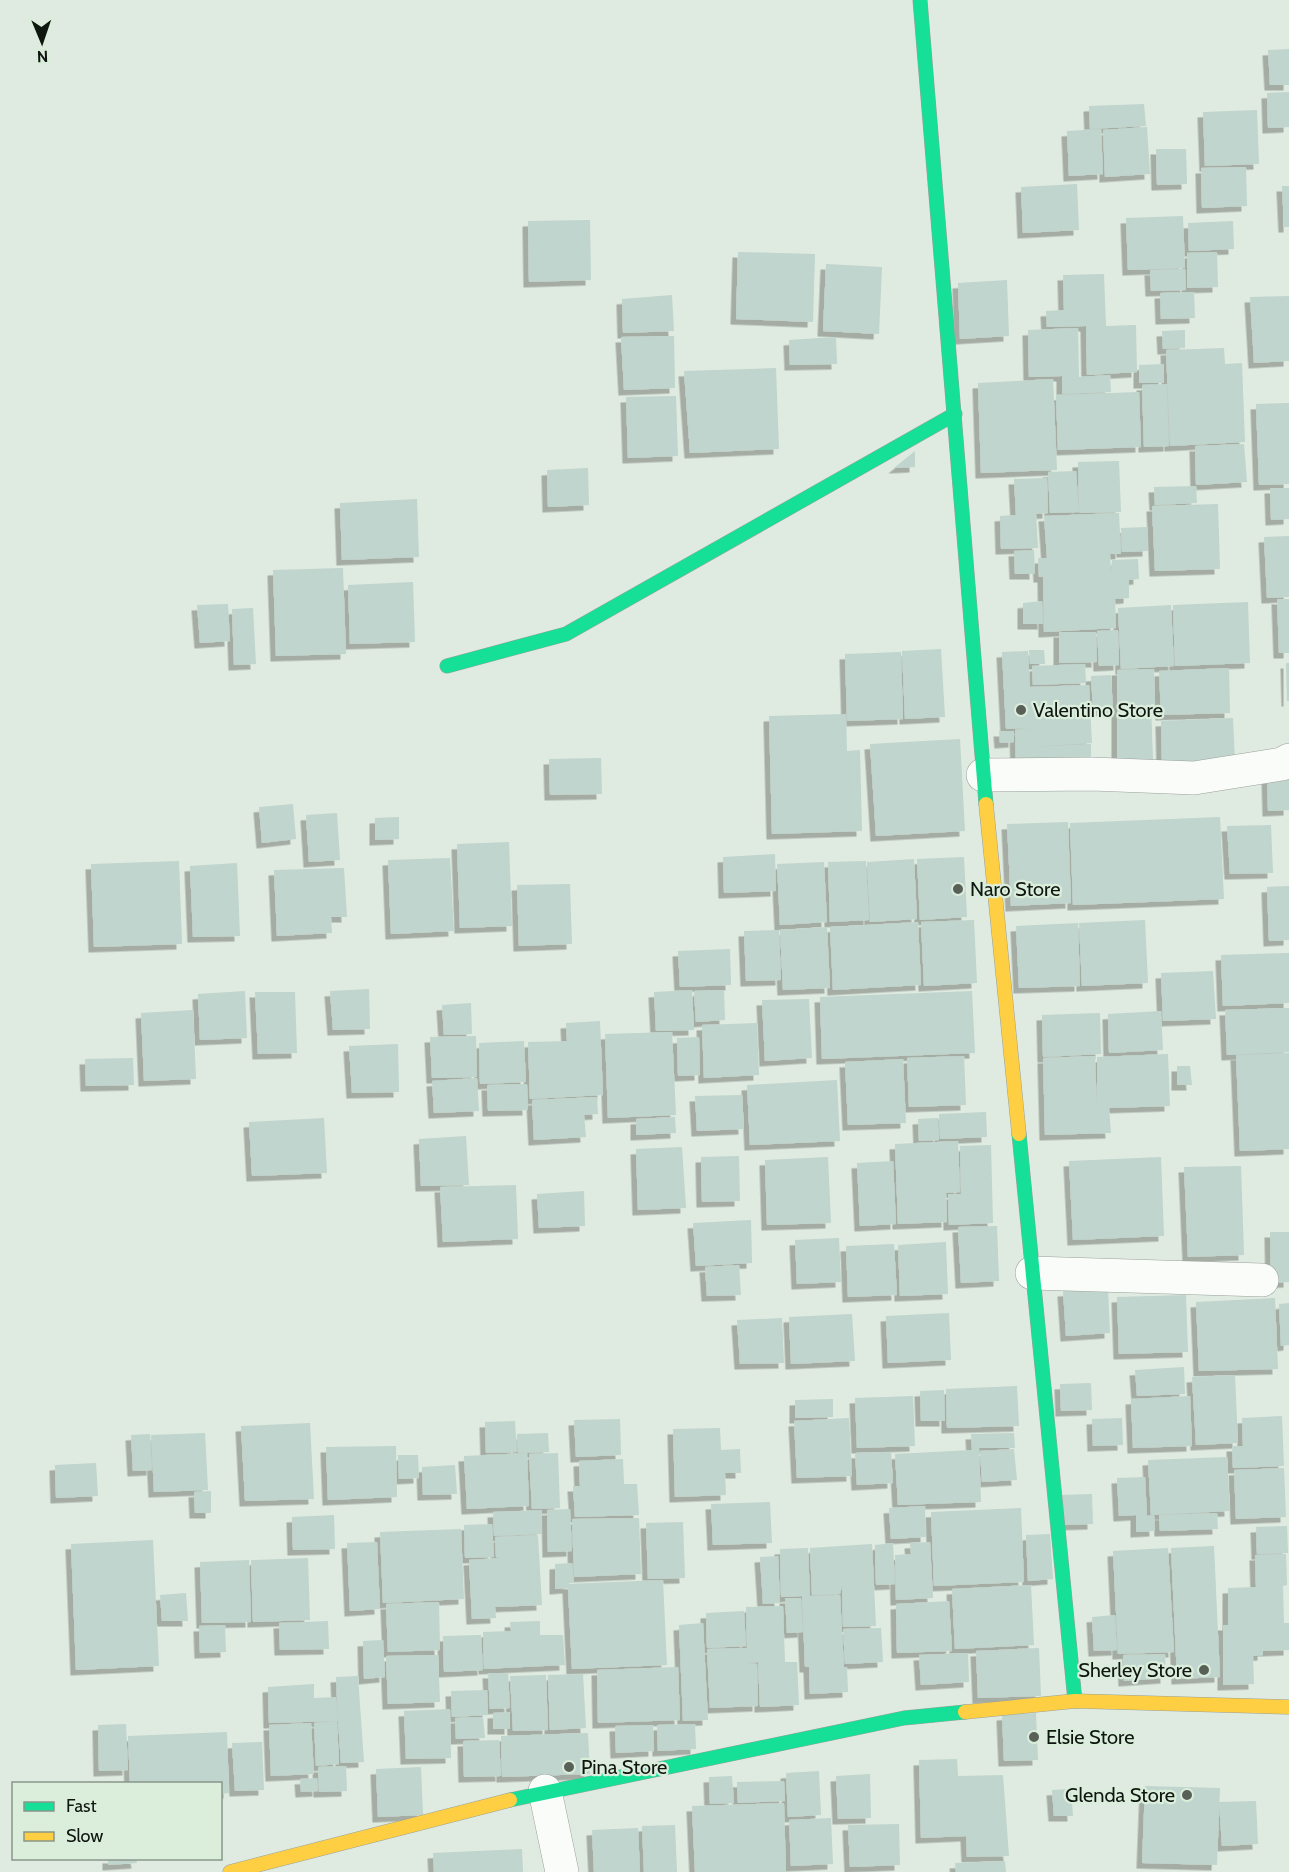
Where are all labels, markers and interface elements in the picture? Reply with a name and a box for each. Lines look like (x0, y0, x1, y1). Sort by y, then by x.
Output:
north arrow (12, 12, 72, 72)
text: N (37, 47, 48, 66)
place label: Valentino Store (1033, 698, 1163, 722)
marker: Valentino Store (1014, 703, 1028, 717)
place label: Naro Store (970, 877, 1060, 901)
marker: Naro Store (951, 882, 965, 896)
place label: Sherley Store (1078, 1658, 1192, 1682)
marker: Sherley Store (1197, 1663, 1211, 1677)
place label: Elsie Store (1046, 1725, 1134, 1749)
marker: Elsie Store (1027, 1730, 1041, 1744)
place label: Pina Store (581, 1755, 667, 1779)
marker: Pina Store (562, 1760, 576, 1774)
legend (12, 1782, 222, 1860)
place label: Glenda Store (1065, 1783, 1175, 1807)
marker: Glenda Store (1180, 1788, 1194, 1802)
text: Fast (66, 1795, 97, 1817)
text: Slow (66, 1825, 103, 1847)

